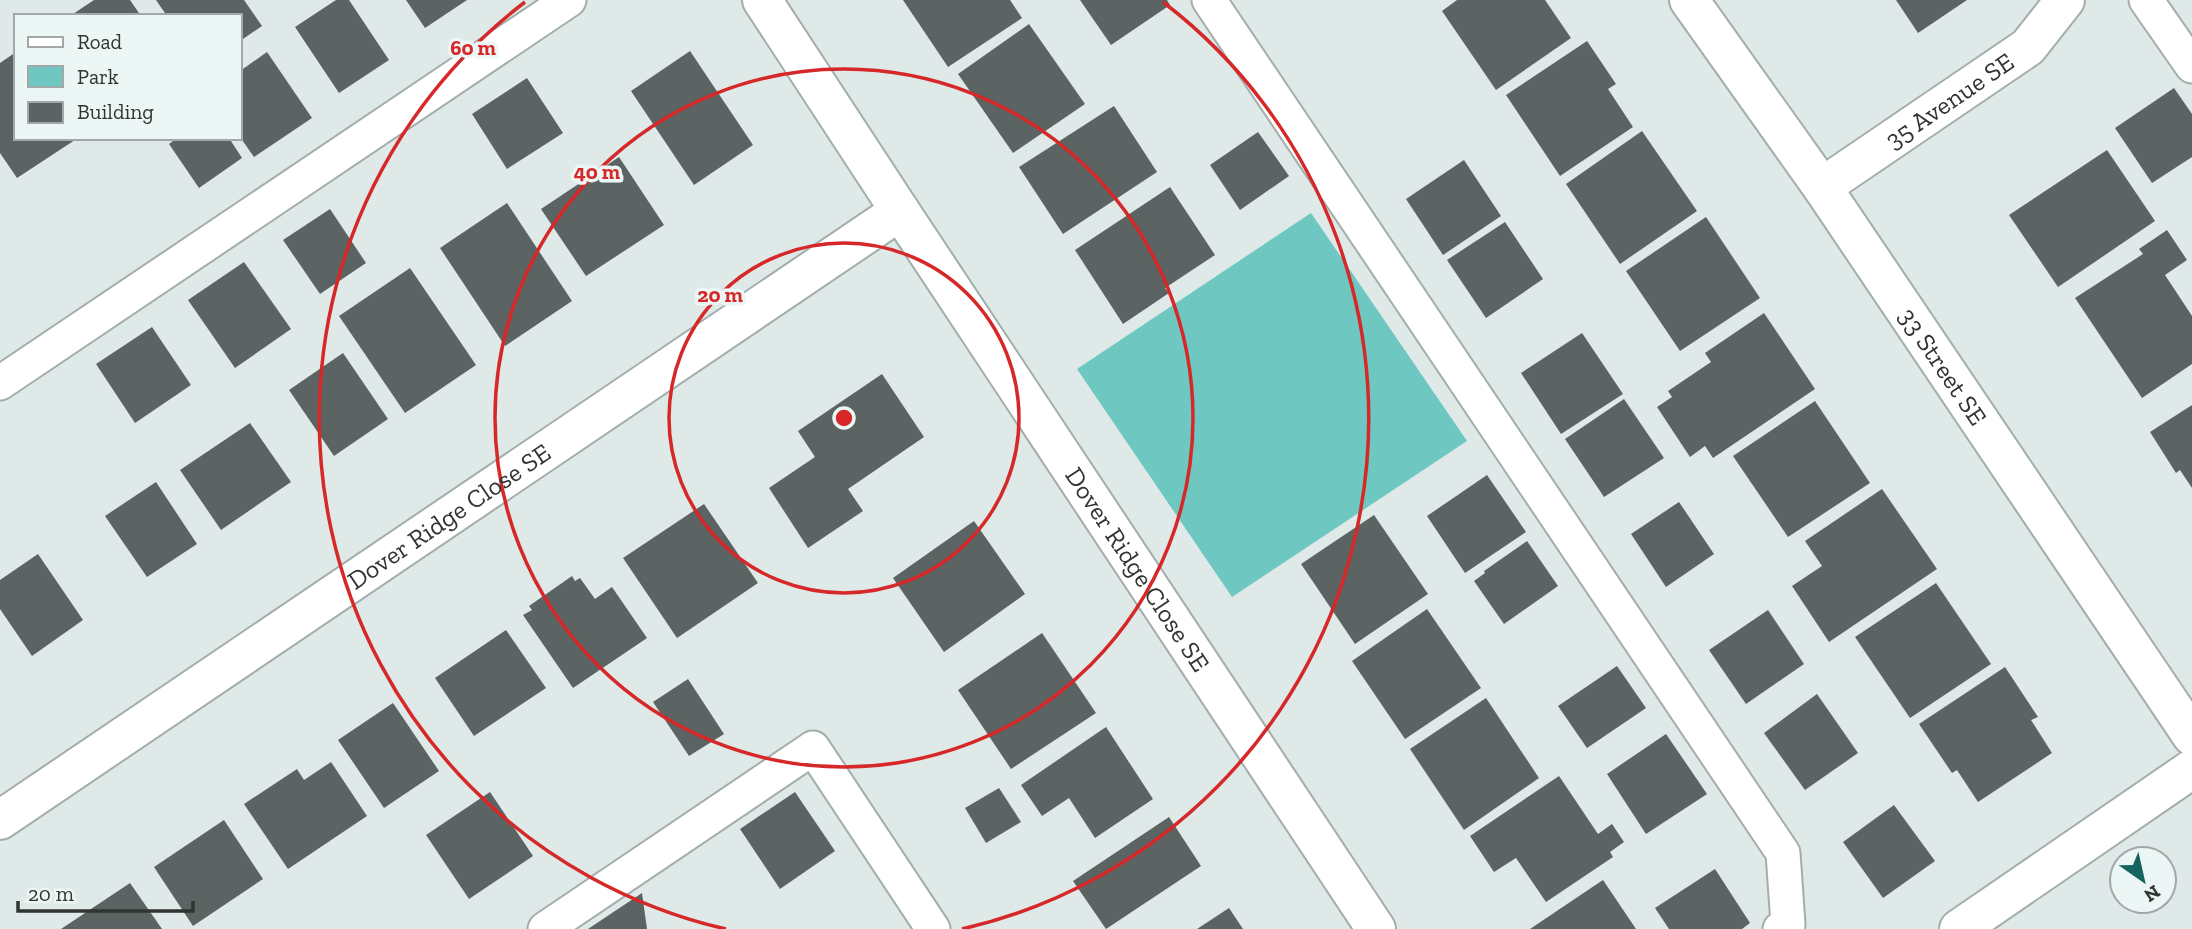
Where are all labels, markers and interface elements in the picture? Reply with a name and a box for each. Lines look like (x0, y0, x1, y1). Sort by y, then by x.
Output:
legend (14, 14, 242, 140)
text: Road (77, 29, 123, 54)
text: 60 m (450, 35, 496, 60)
street label: 35 Avenue SE (1879, 45, 2020, 155)
text: Park (77, 64, 119, 89)
text: Building (77, 99, 154, 124)
text: 40 m (574, 159, 621, 184)
text: 20 m (697, 282, 743, 307)
street label: 33 Street SE (1892, 302, 1994, 431)
centre of rings (832, 406, 856, 430)
street label: Dover Ridge Close SE (341, 436, 557, 596)
street label: Dover Ridge Close SE (1058, 461, 1217, 678)
north arrow (2108, 845, 2178, 915)
scale bar (18, 870, 192, 914)
text: N (2140, 880, 2165, 907)
text: 20 m (28, 881, 74, 906)

